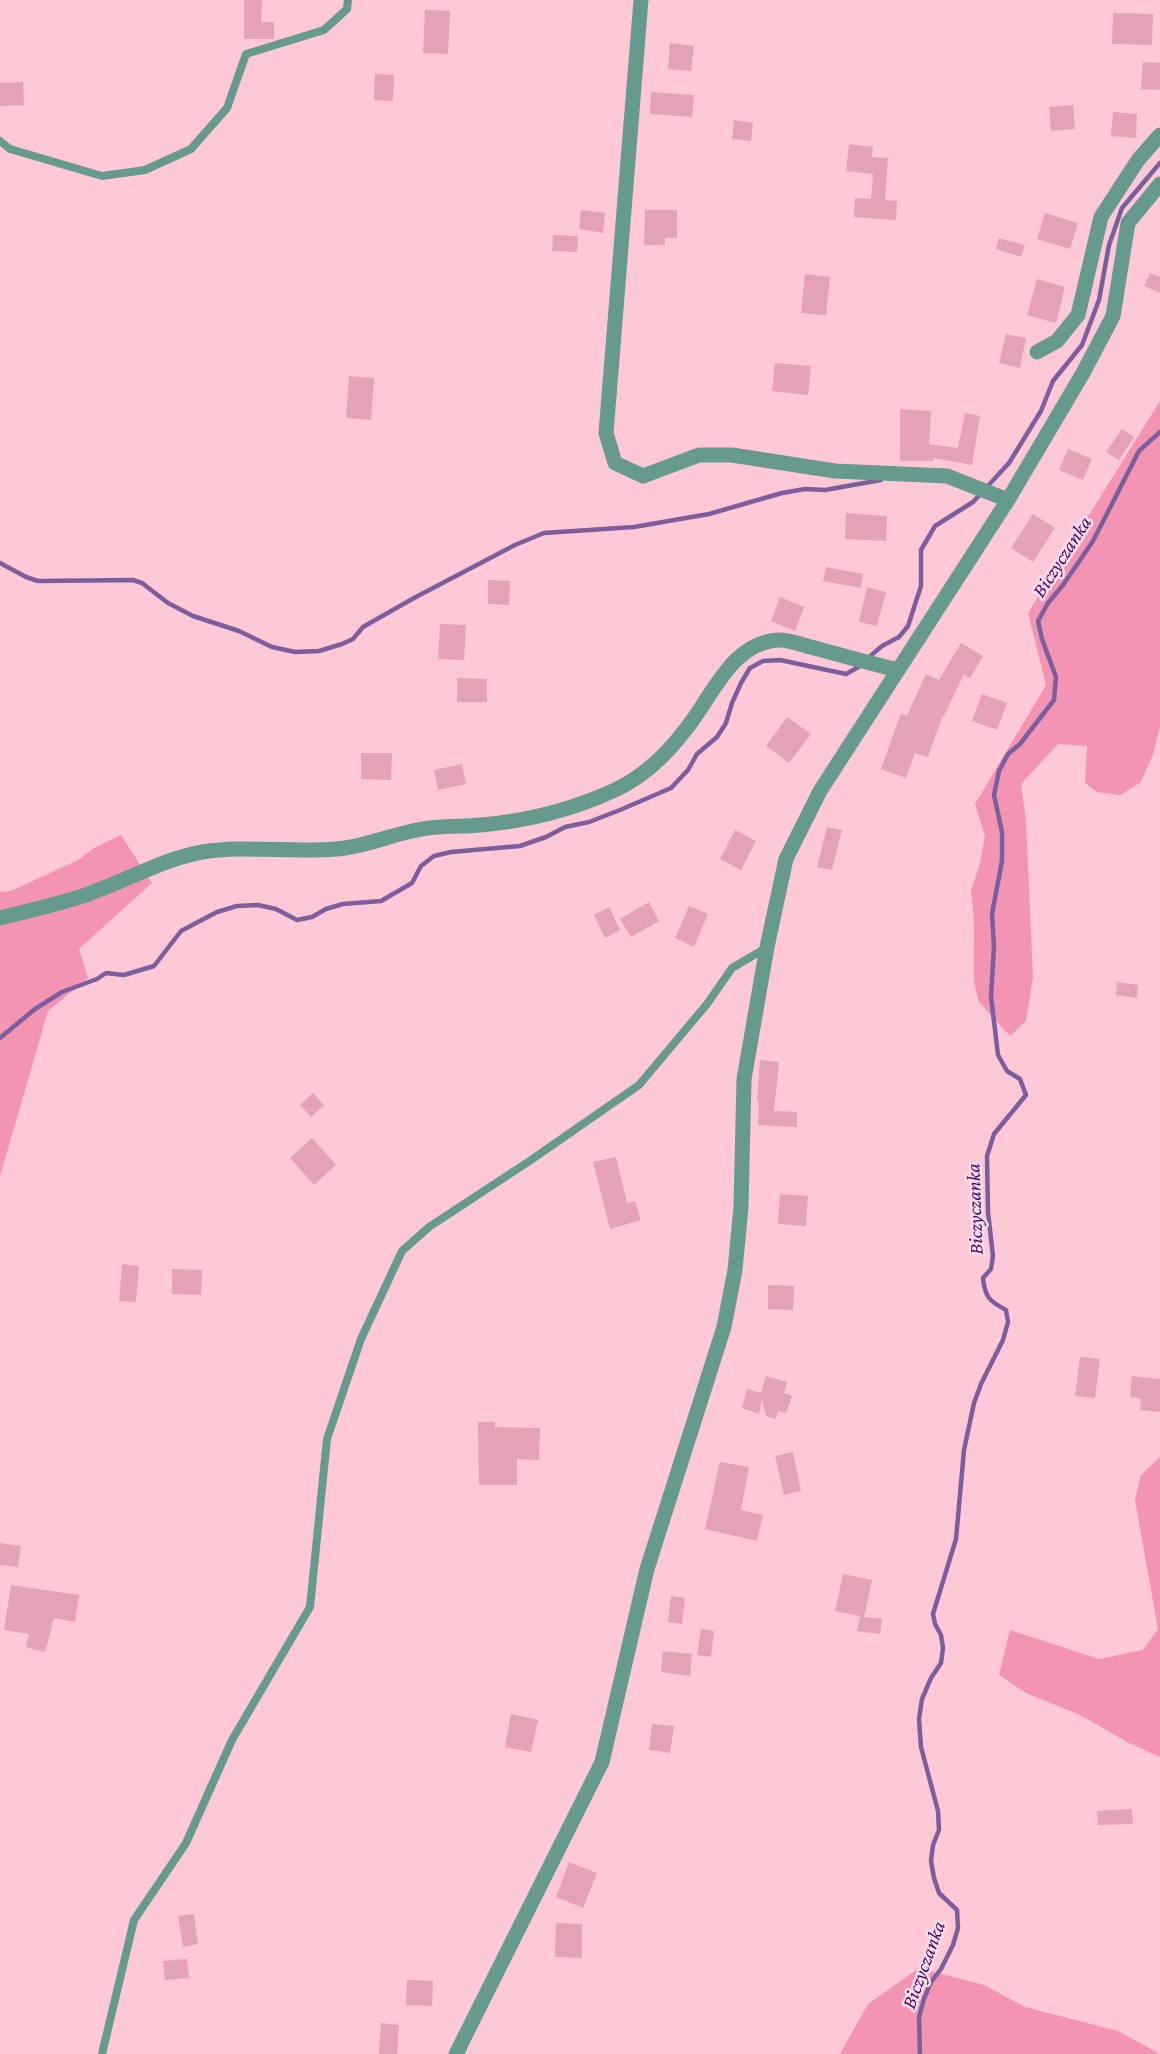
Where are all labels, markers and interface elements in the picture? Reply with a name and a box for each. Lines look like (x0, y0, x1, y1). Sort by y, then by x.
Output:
water label: Biczyczanka (1027, 512, 1097, 602)
water label: Biczyczanka (961, 1163, 989, 1255)
water label: Biczyczanka (897, 1918, 951, 2012)

